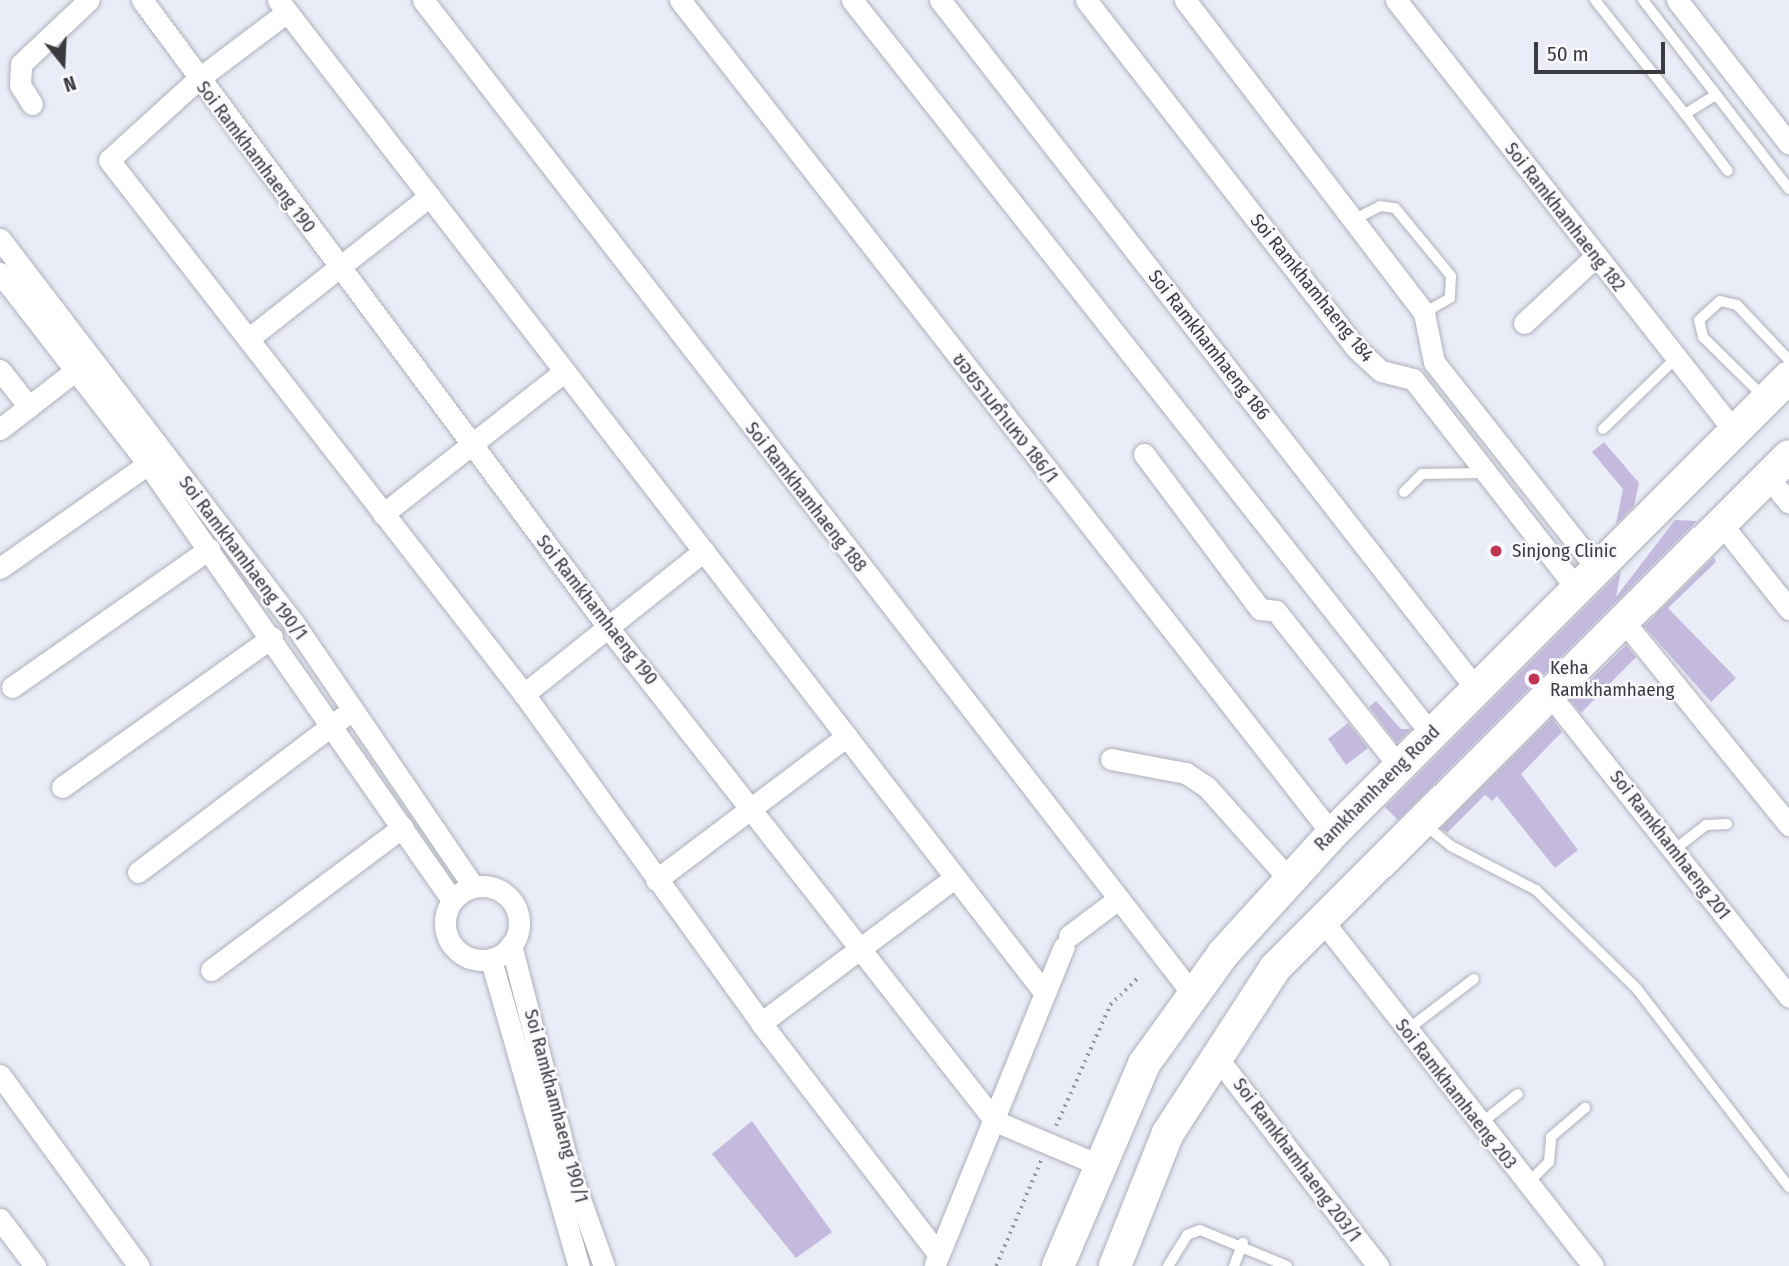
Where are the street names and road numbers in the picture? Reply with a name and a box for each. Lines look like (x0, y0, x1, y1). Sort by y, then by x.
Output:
street label: Soi Ramkhamhaeng 190 (191, 77, 321, 237)
street label: Soi Ramkhamhaeng 182 (1500, 138, 1630, 296)
street label: Soi Ramkhamhaeng 184 (1245, 209, 1379, 367)
street label: Soi Ramkhamhaeng 186 (1143, 265, 1275, 425)
street label: ซอยรามคำแหง 186/1 (947, 349, 1063, 487)
street label: Soi Ramkhamhaeng 188 (740, 417, 872, 577)
street label: Soi Ramkhamhaeng 190/1 (174, 472, 312, 644)
street label: Soi Ramkhamhaeng 190 (531, 530, 663, 690)
street label: Ramkhamhaeng Road (1309, 720, 1445, 856)
street label: Soi Ramkhamhaeng 201 (1605, 766, 1735, 924)
street label: Soi Ramkhamhaeng 190/1 (519, 1007, 593, 1205)
street label: Soi Ramkhamhaeng 203 (1390, 1014, 1522, 1174)
street label: Soi Ramkhamhaeng 203/1 (1228, 1074, 1366, 1246)

